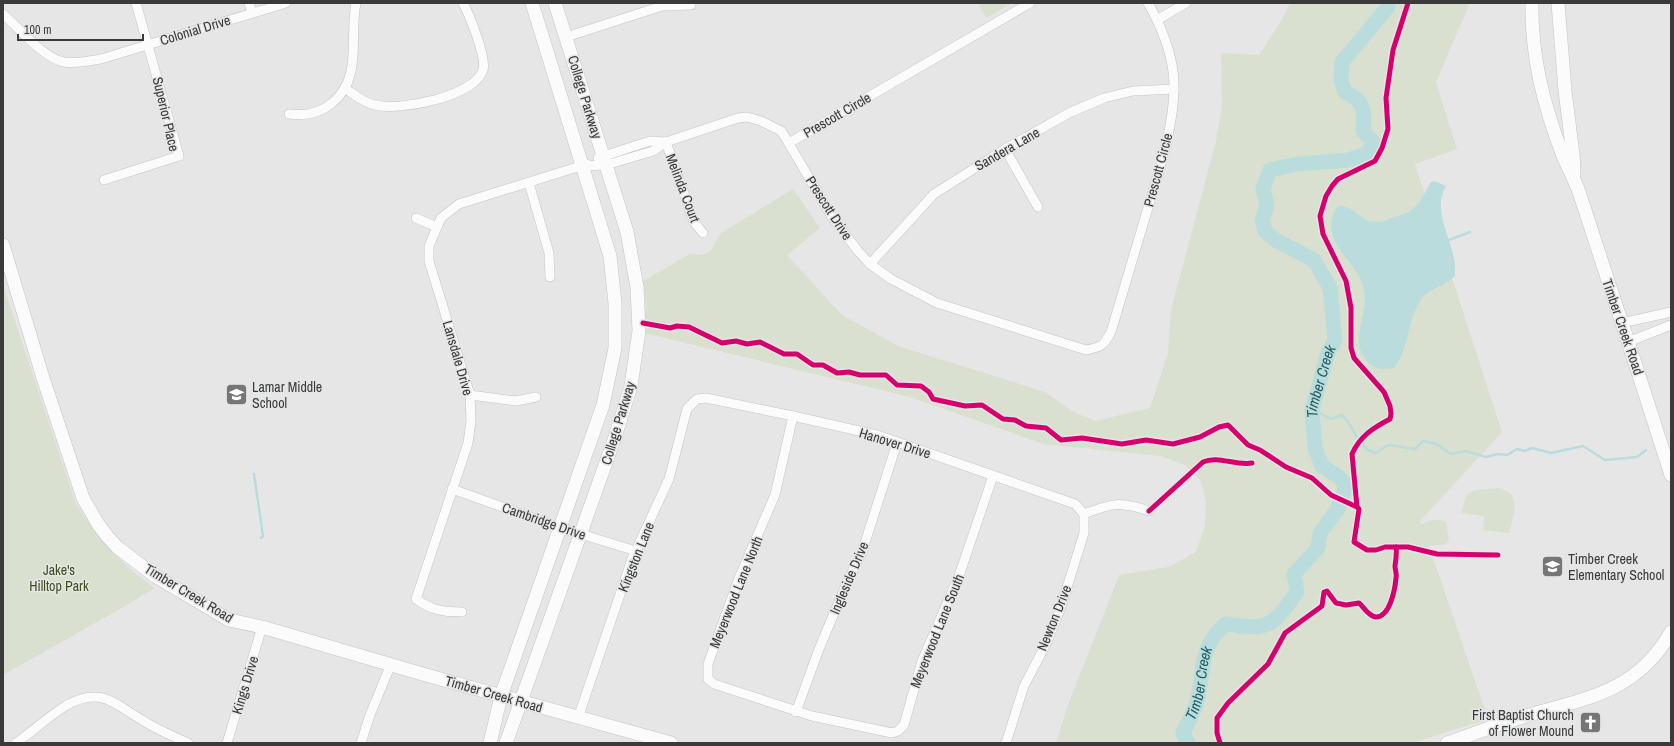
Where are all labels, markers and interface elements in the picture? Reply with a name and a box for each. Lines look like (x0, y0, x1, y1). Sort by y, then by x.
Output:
street label: Colonial Drive (158, 11, 232, 49)
scale bar (18, 16, 143, 42)
text: 100 m (24, 22, 51, 38)
street label: College Parkway (564, 53, 606, 141)
street label: Superior Place (149, 75, 183, 153)
street label: Prescott Circle (800, 88, 874, 142)
street label: Sandera Lane (971, 123, 1043, 175)
street label: Prescott Circle (1140, 131, 1176, 209)
street label: Melinda Court (662, 151, 704, 225)
street label: Prescott Drive (802, 173, 856, 243)
street label: Timber Creek Road (1598, 277, 1648, 377)
street label: Lansdale Drive (439, 318, 477, 398)
water label: Timber Creek (1301, 340, 1341, 418)
place label: Lamar Middle School (252, 378, 322, 412)
street label: College Parkway (597, 379, 639, 467)
school or university icon: Lamar Middle School (223, 382, 249, 408)
street label: Hanover Drive (857, 424, 933, 462)
street label: Cambridge Drive (500, 498, 588, 544)
street label: Kingston Lane (614, 519, 658, 595)
street label: Meyerwood Lane North (705, 533, 767, 651)
street label: Ingleside Drive (826, 539, 872, 617)
place label: Timber Creek Elementary School (1568, 550, 1664, 584)
school or university icon: Timber Creek Elementary School (1540, 554, 1566, 580)
street label: Timber Creek Road (141, 559, 237, 627)
park label: Jake's Hilltop Park (29, 561, 89, 595)
street label: Meyerwood Lane South (906, 571, 968, 691)
street label: Newton Drive (1033, 582, 1075, 654)
water label: Timber Creek (1180, 642, 1217, 723)
street label: Kings Drive (228, 654, 262, 716)
street label: Timber Creek Road (443, 671, 545, 717)
place label: First Baptist Church of Flower Mound (1472, 706, 1574, 740)
church icon: First Baptist Church of Flower Mound (1577, 710, 1603, 736)

